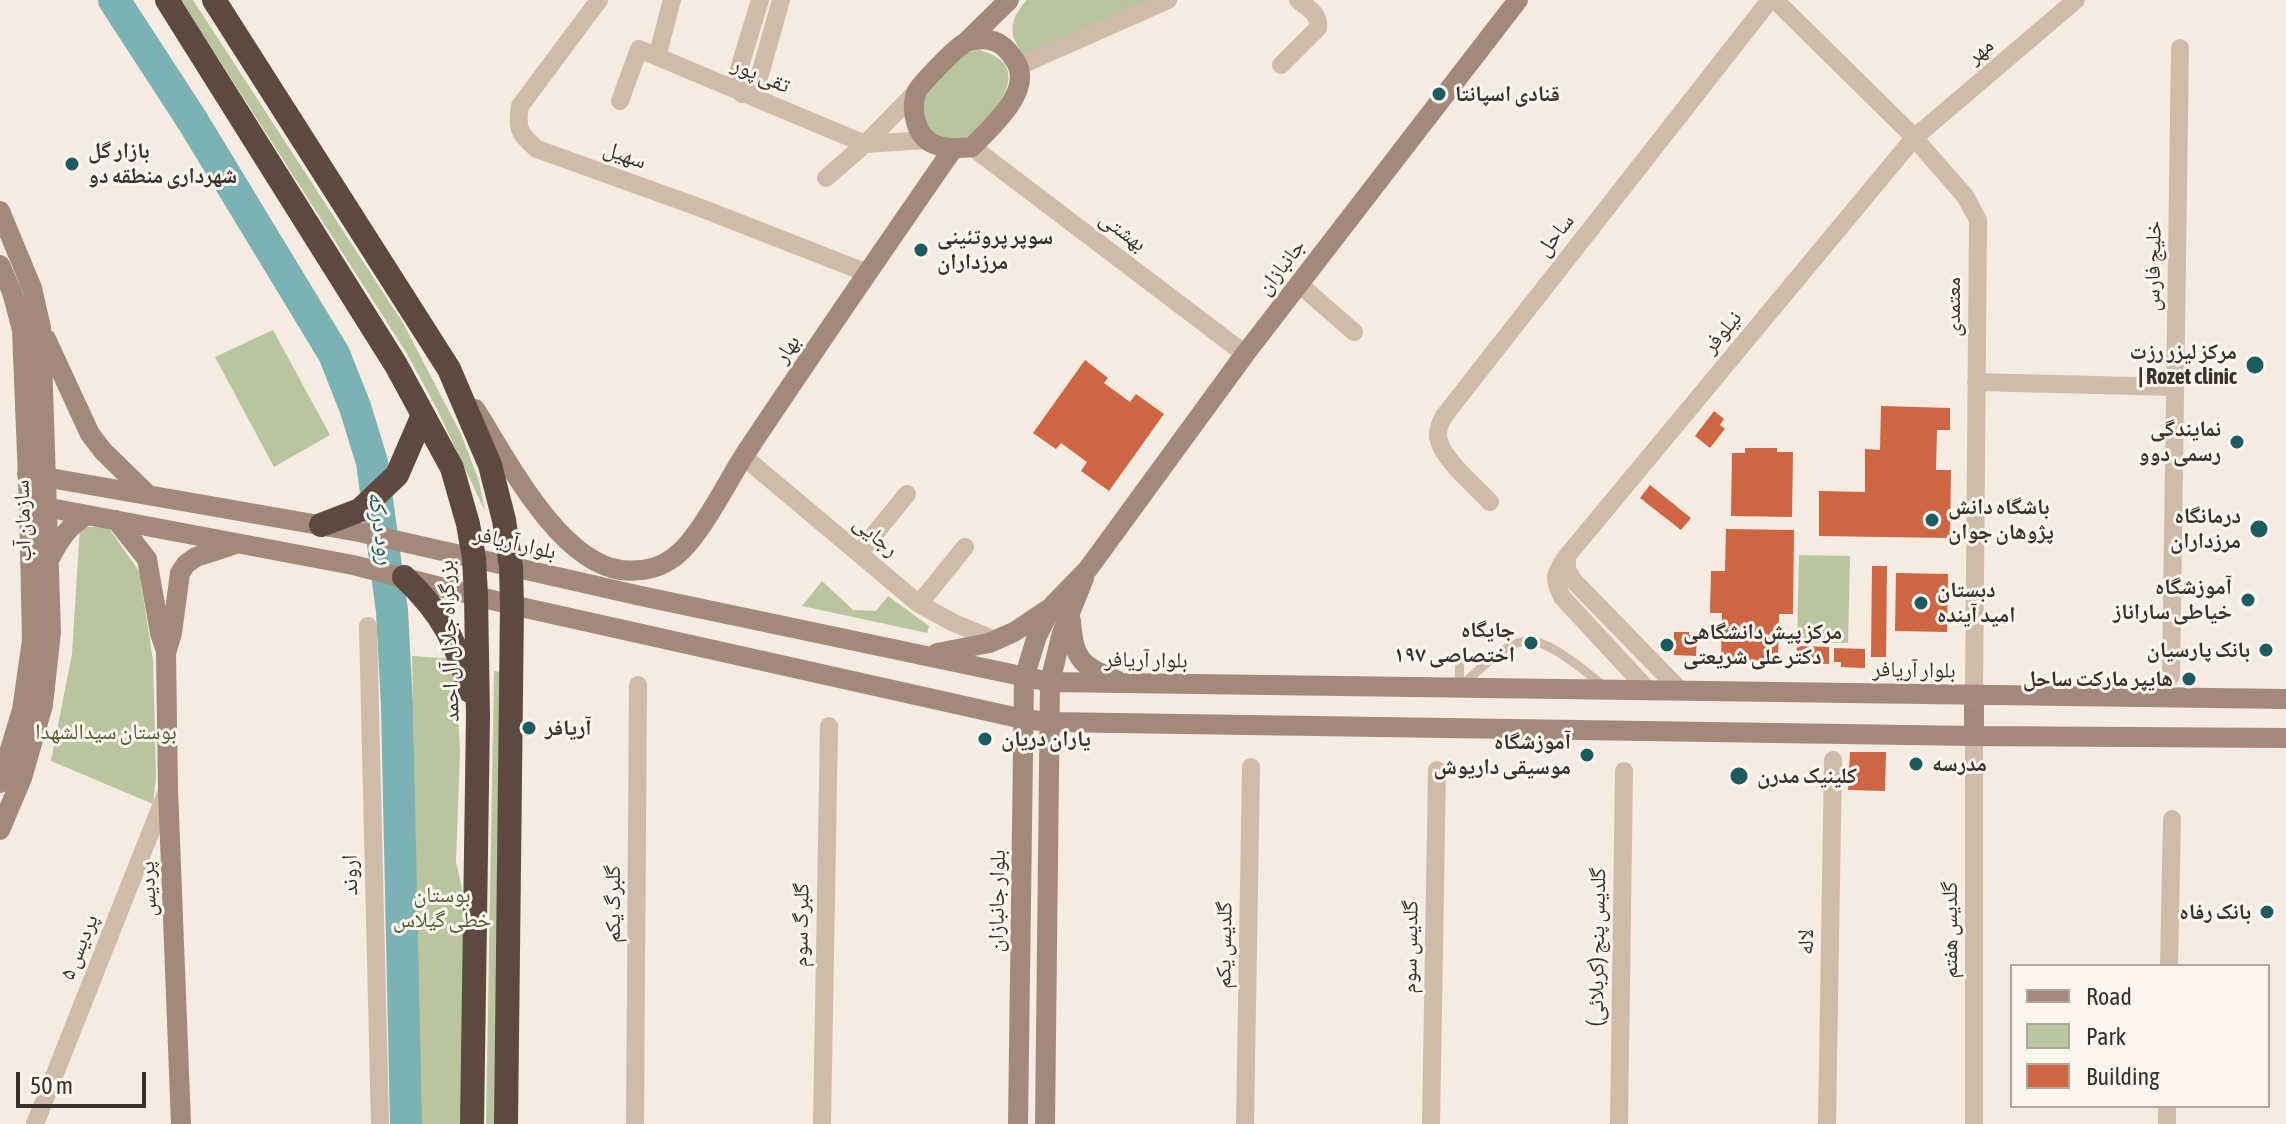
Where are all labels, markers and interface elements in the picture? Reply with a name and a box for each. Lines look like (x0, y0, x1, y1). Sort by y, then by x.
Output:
street label: مهر (1961, 32, 1999, 70)
street label: تقی پور (728, 51, 794, 99)
place label: قنادی اسپانتا (1455, 81, 1560, 107)
marker: قنادی اسپانتا (1430, 85, 1448, 103)
street label: سهیل (600, 135, 650, 175)
place label: بازار گل شهرداری منطقه دو (88, 138, 237, 190)
marker: بازار گل شهرداری منطقه دو (63, 155, 81, 173)
street label: بهشتی (1094, 205, 1152, 257)
street label: ساحل (1530, 208, 1580, 262)
street label: خلیج فارس (2139, 221, 2167, 311)
place label: سوپر پروتئینی مرزداران (937, 224, 1053, 276)
street label: جانبازان (1251, 234, 1311, 300)
marker: سوپر پروتئینی مرزداران (912, 241, 930, 259)
street label: معتمدی (1940, 277, 1966, 337)
street label: نیلوفر (1697, 305, 1747, 359)
street label: بهار (768, 330, 806, 368)
place label: مرکز لیزر رزت | Rozet clinic (2129, 339, 2237, 390)
marker: مرکز لیزر رزت | Rozet clinic (2244, 354, 2266, 376)
place label: نمایندگی رسمی دوو (2139, 416, 2221, 468)
marker: نمایندگی رسمی دوو (2228, 433, 2246, 451)
street label: سازمان آب (8, 479, 38, 563)
water label: رود درکه (362, 489, 400, 567)
place label: باشگاه دانش پژوهان جوان (1948, 494, 2054, 546)
place label: درمانگاه مرزداران (2170, 503, 2241, 554)
street label: رجایی (848, 510, 904, 562)
marker: باشگاه دانش پژوهان جوان (1923, 511, 1941, 529)
marker: درمانگاه مرزداران (2248, 518, 2270, 540)
street label: بلوار آریافر (471, 521, 559, 565)
street label: بزرگراه جلال آل احمد (433, 559, 465, 723)
place label: آموزشگاه خیاطی ساراناز (2113, 574, 2232, 626)
place label: دبستان امید آینده (1937, 577, 2015, 628)
marker: آموزشگاه خیاطی ساراناز (2239, 591, 2257, 609)
marker: دبستان امید آینده (1912, 594, 1930, 612)
place label: جایگاه اختصاصی ۱۹۷ (1394, 617, 1515, 668)
place label: مرکز پیش‌دانشگاهی دکتر علی شریعتی (1683, 619, 1842, 670)
marker: جایگاه اختصاصی ۱۹۷ (1522, 634, 1540, 652)
marker: مرکز پیش‌دانشگاهی دکتر علی شریعتی (1658, 636, 1676, 654)
place label: بانک پارسیان (2147, 637, 2250, 663)
marker: بانک پارسیان (2257, 641, 2275, 659)
street label: بلوار آریافر (1104, 646, 1188, 674)
street label: بلوار آریافر (1872, 656, 1956, 684)
place label: هایپر مارکت ساحل (2023, 666, 2173, 692)
marker: هایپر مارکت ساحل (2180, 670, 2198, 688)
place label: آریافر (545, 715, 592, 741)
park label: بوستان سیدالشهدا (35, 719, 177, 745)
marker: آریافر (520, 719, 538, 737)
place label: یاران دریان (1001, 726, 1091, 752)
place label: آموزشگاه موسیقی داریوش (1434, 729, 1571, 780)
marker: یاران دریان (976, 730, 994, 748)
marker: آموزشگاه موسیقی داریوش (1578, 746, 1596, 764)
place label: مدرسه (1932, 751, 1987, 777)
marker: مدرسه (1907, 755, 1925, 773)
place label: کلینیک مدرن (1757, 763, 1857, 789)
marker: کلینیک مدرن (1728, 765, 1750, 787)
street label: بلوار جانبازان (983, 849, 1011, 953)
street label: اروند (336, 855, 364, 895)
street label: پردیس (134, 861, 162, 917)
street label: گلبرگ یکم (600, 865, 626, 943)
street label: گلدیس پنج (کربلائی) (1582, 867, 1612, 1027)
street label: گلدیس هفتم (1937, 881, 1963, 979)
park label: بوستان خطی گیلاس (393, 882, 491, 934)
street label: گلبرگ سوم (787, 883, 815, 967)
place label: بانک رفاه (2179, 899, 2251, 925)
street label: گلدیس سوم (1396, 900, 1424, 994)
street label: گلدیس یکم (1210, 901, 1238, 989)
marker: بانک رفاه (2258, 903, 2276, 921)
street label: پردیس ۵ (54, 910, 104, 984)
street label: لاله (1793, 929, 1819, 955)
legend (2010, 964, 2270, 1108)
text: Road (2086, 983, 2132, 1010)
text: Park (2086, 1023, 2126, 1050)
scale bar (20, 1056, 150, 1106)
text: Building (2086, 1063, 2159, 1090)
text: 50 m (30, 1072, 73, 1099)

